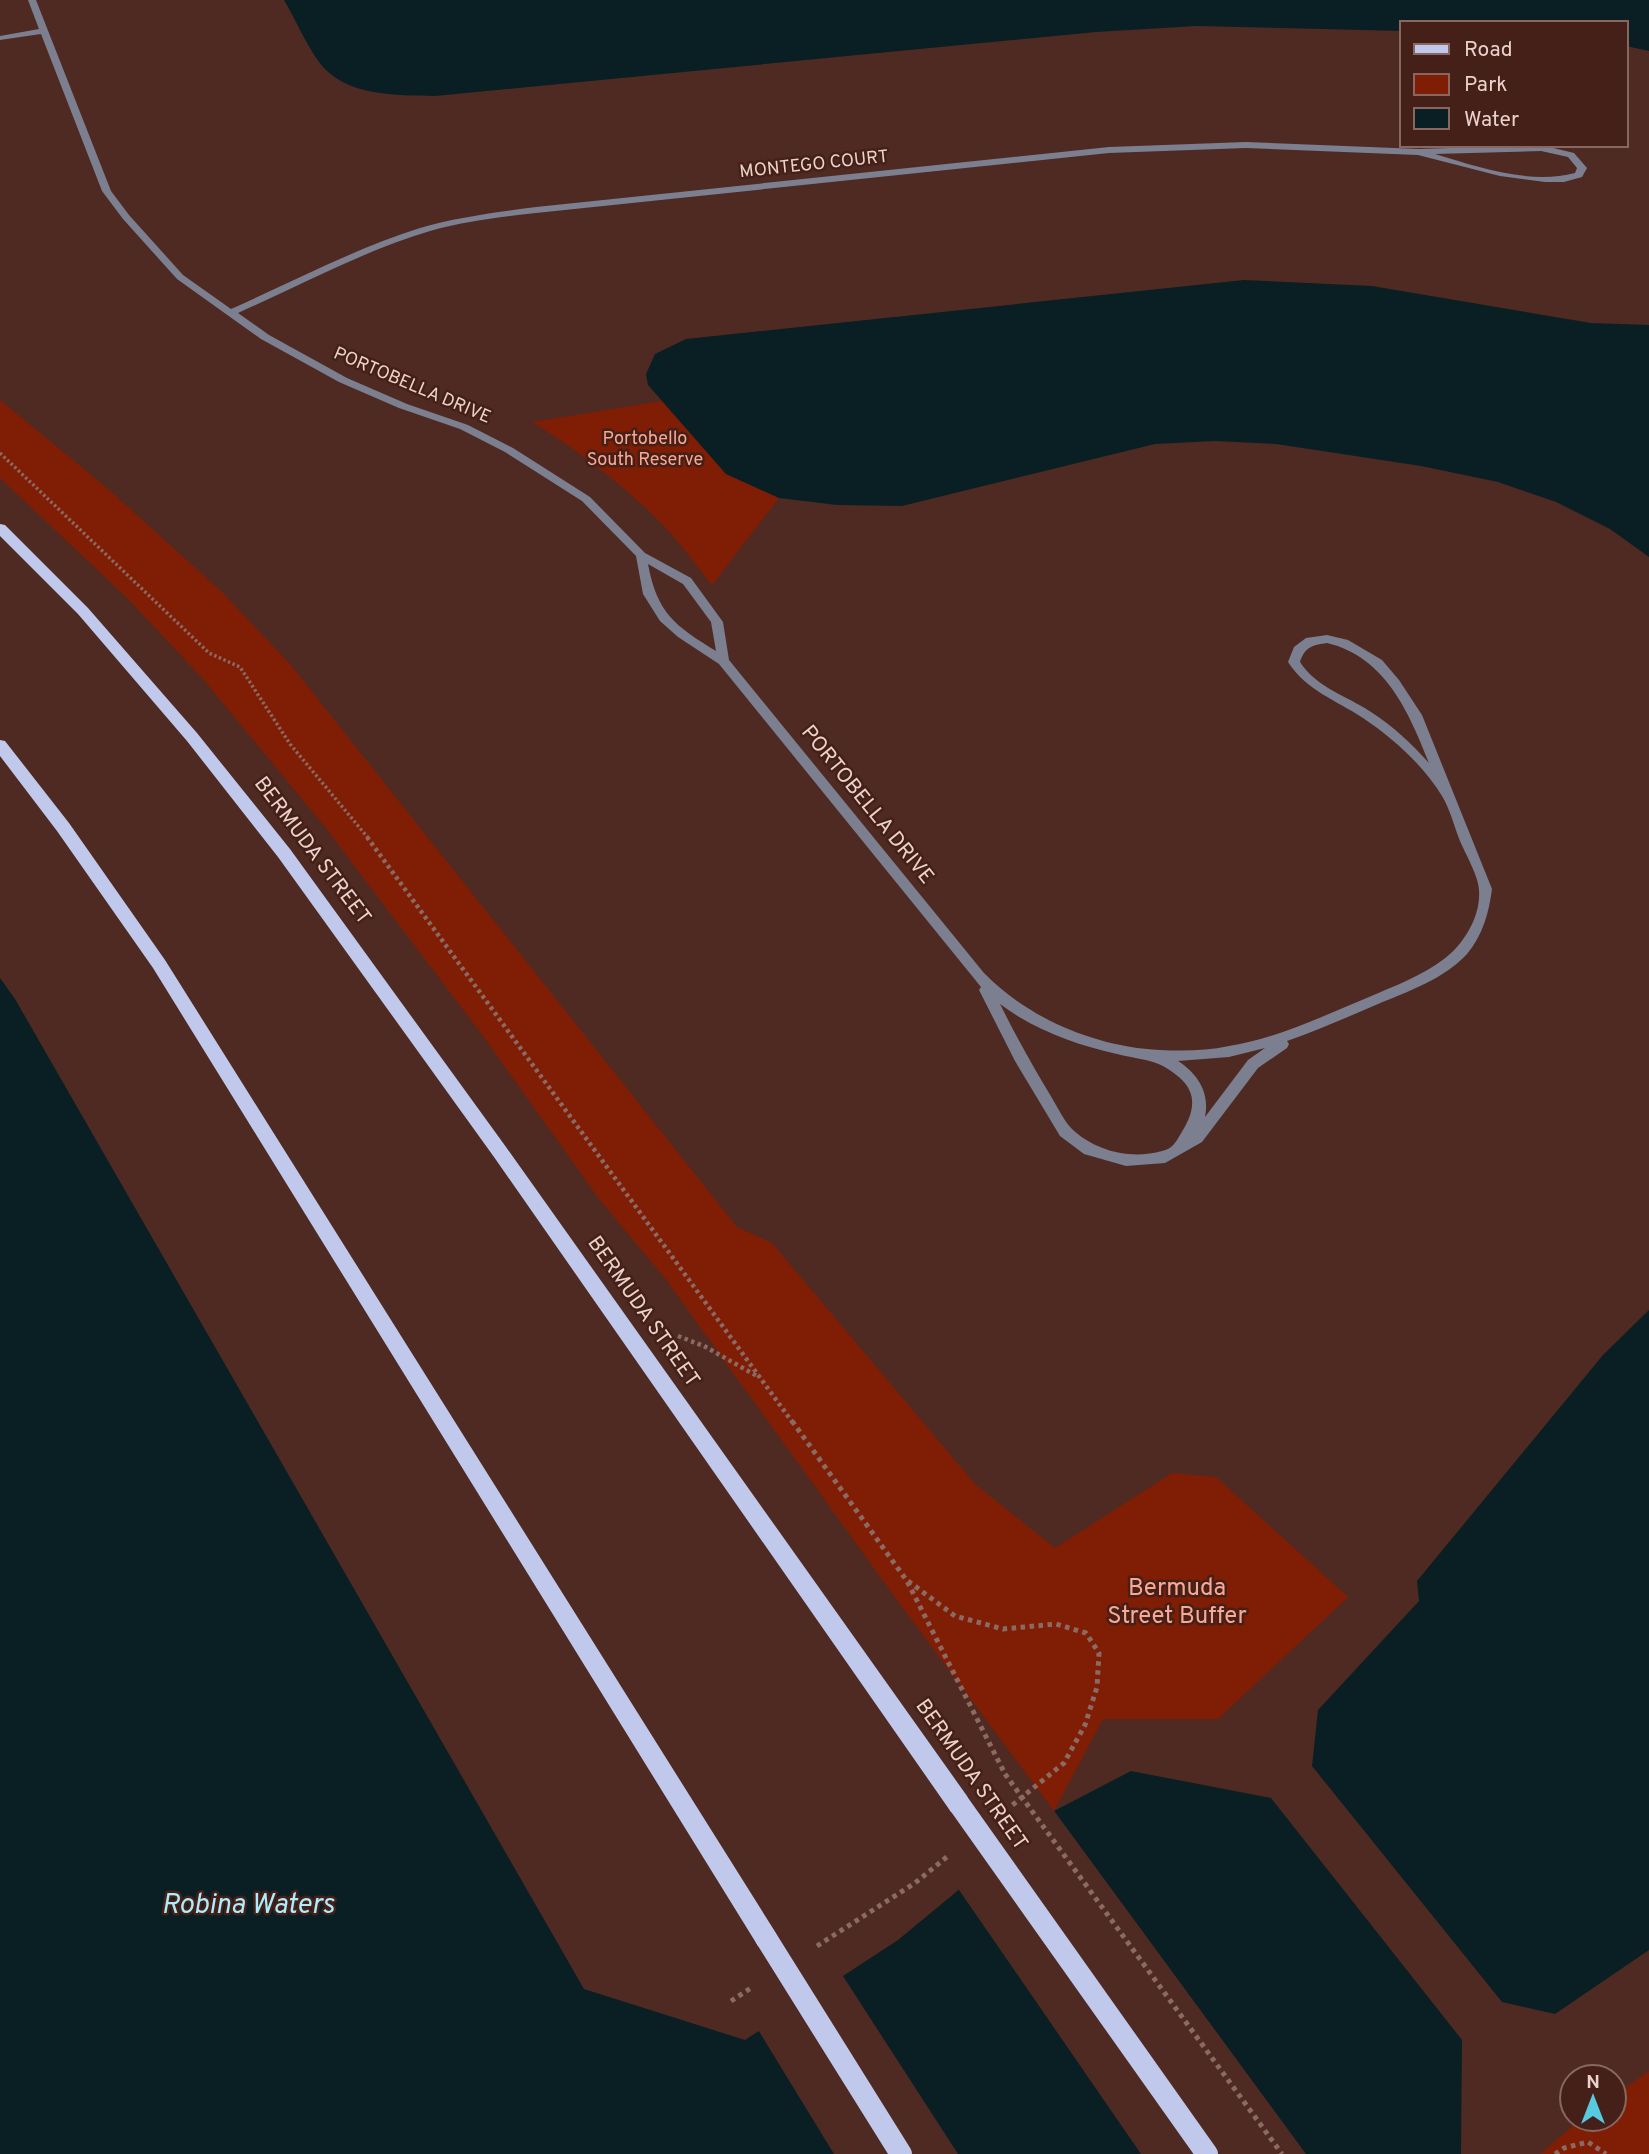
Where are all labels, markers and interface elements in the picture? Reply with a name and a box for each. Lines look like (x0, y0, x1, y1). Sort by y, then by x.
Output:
legend (1400, 21, 1628, 147)
text: Road (1464, 37, 1513, 64)
text: Park (1464, 72, 1507, 99)
text: Water (1464, 107, 1519, 134)
street label: MONTEGO COURT (738, 146, 890, 184)
street label: PORTOBELLA DRIVE (330, 342, 494, 430)
park label: Portobello South Reserve (587, 428, 703, 472)
street label: PORTOBELLA DRIVE (795, 720, 939, 890)
street label: BERMUDA STREET (247, 772, 377, 930)
street label: BERMUDA STREET (581, 1231, 705, 1393)
park label: Bermuda Street Buffer (1107, 1574, 1247, 1632)
street label: BERMUDA STREET (909, 1694, 1033, 1856)
water label: Robina Waters (162, 1888, 335, 1924)
north arrow (1558, 2063, 1628, 2133)
text: N (1586, 2071, 1600, 2095)

